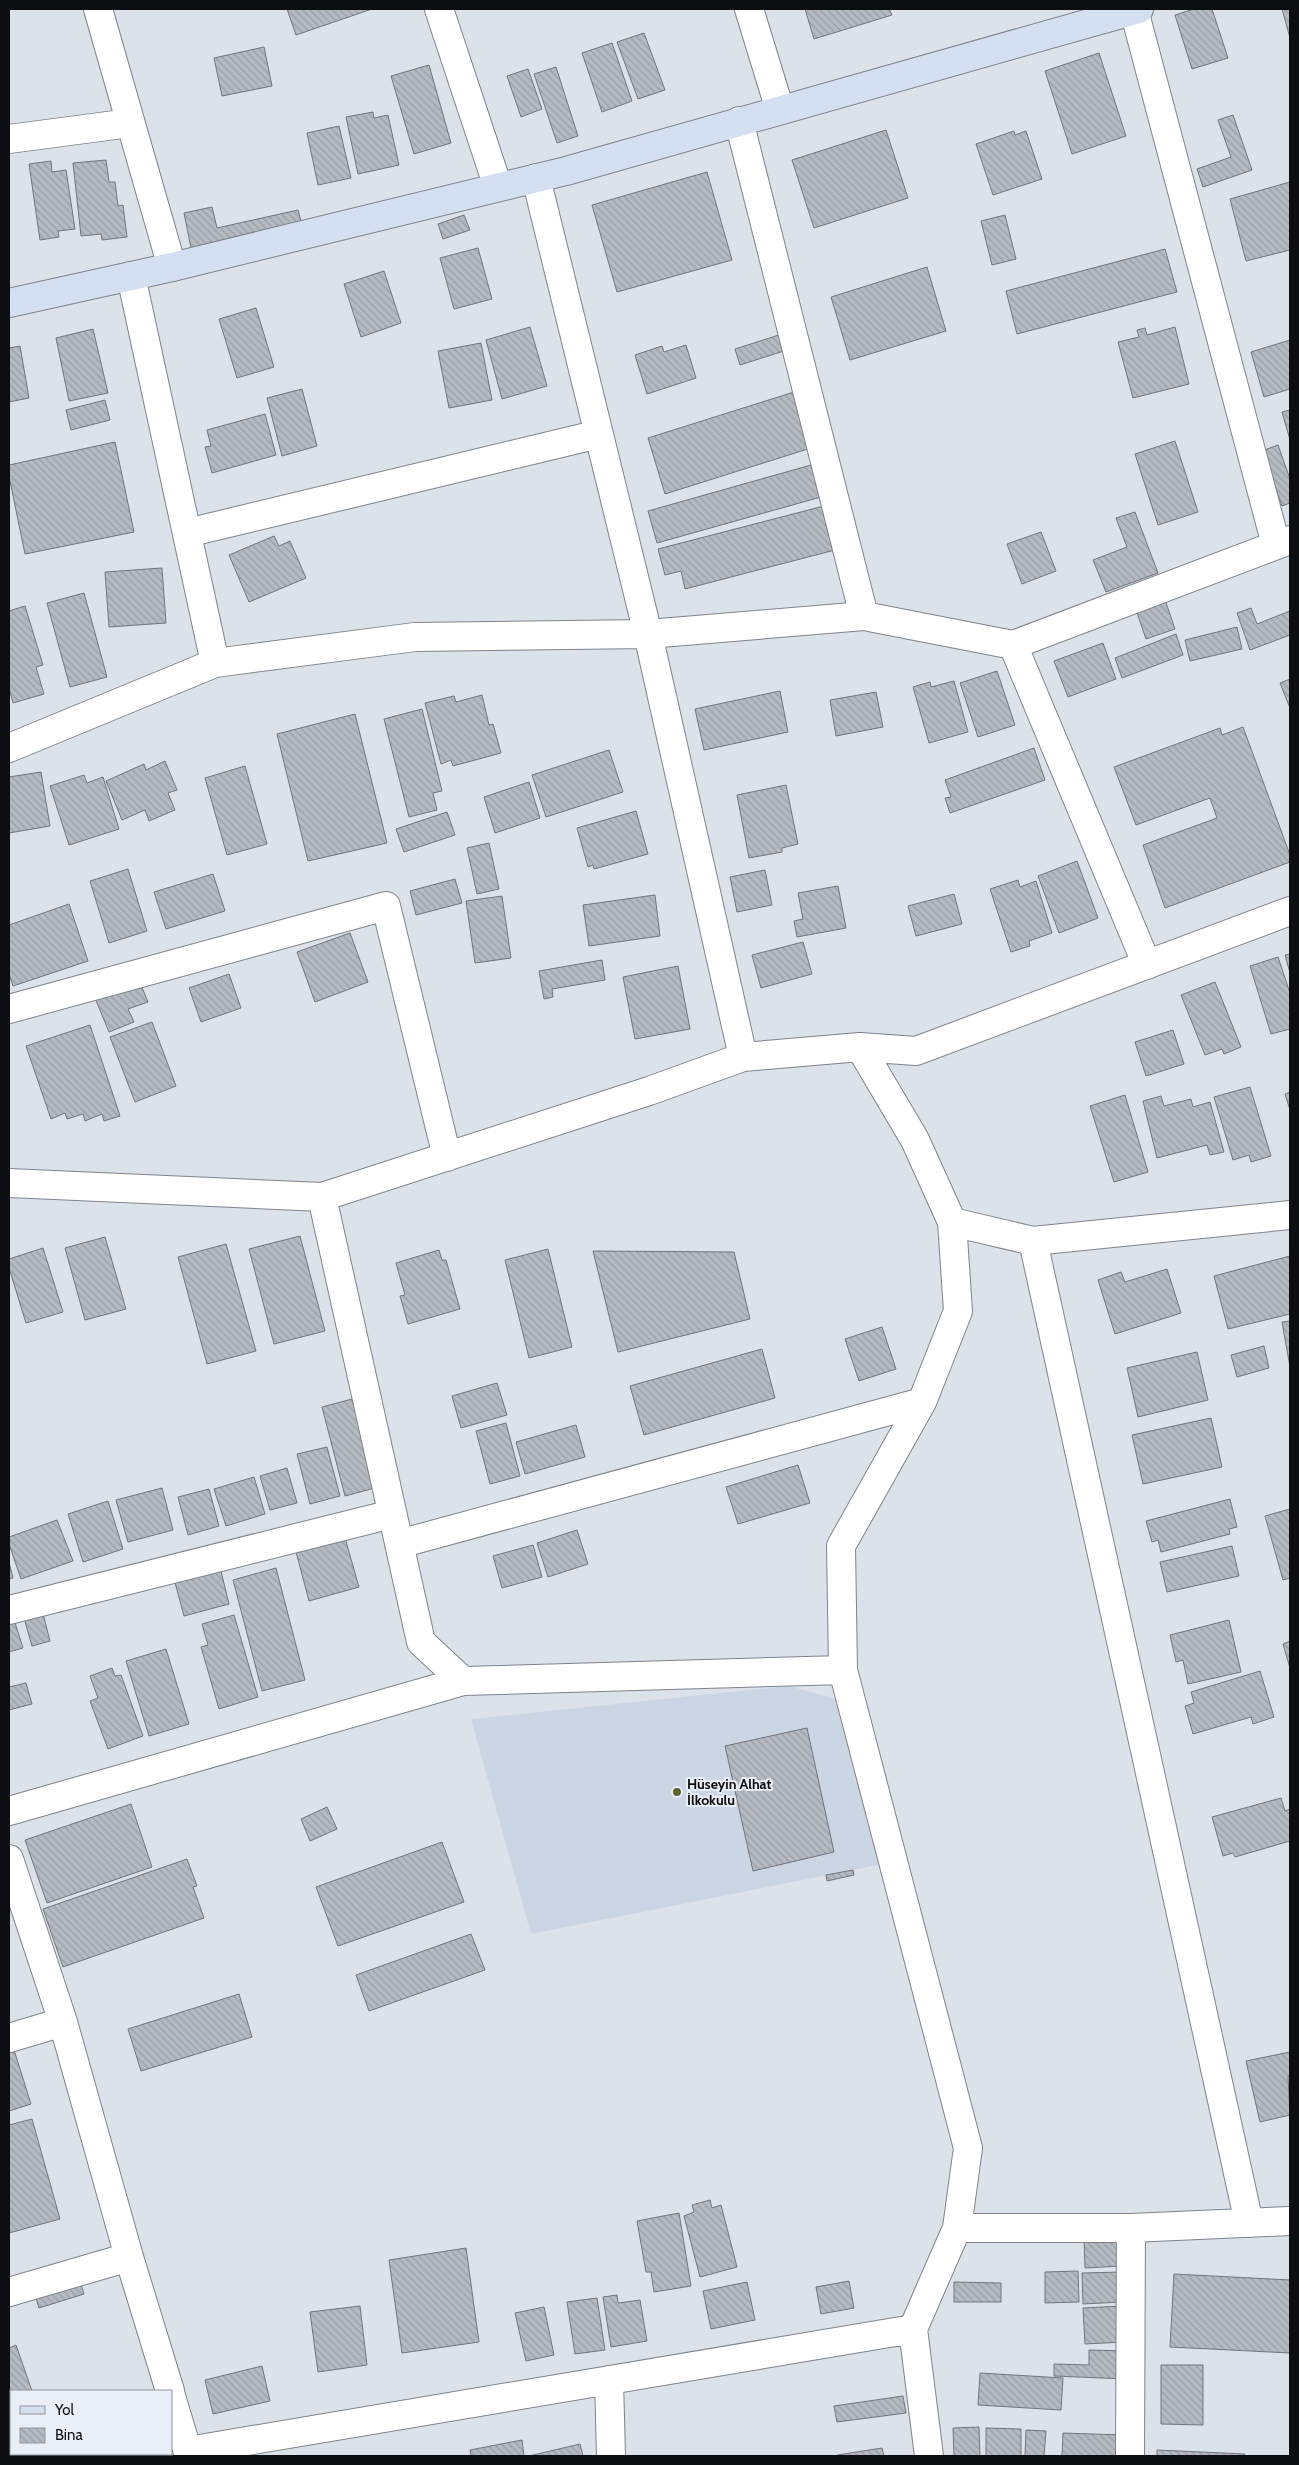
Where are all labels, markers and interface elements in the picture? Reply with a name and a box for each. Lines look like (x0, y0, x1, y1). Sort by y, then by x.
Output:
place label: Hüseyin Alhat İlkokulu (687, 1775, 771, 1809)
marker: Hüseyin Alhat İlkokulu (671, 1786, 683, 1798)
legend (10, 2390, 172, 2455)
text: Yol (54, 2401, 74, 2419)
text: Bina (55, 2426, 83, 2444)

